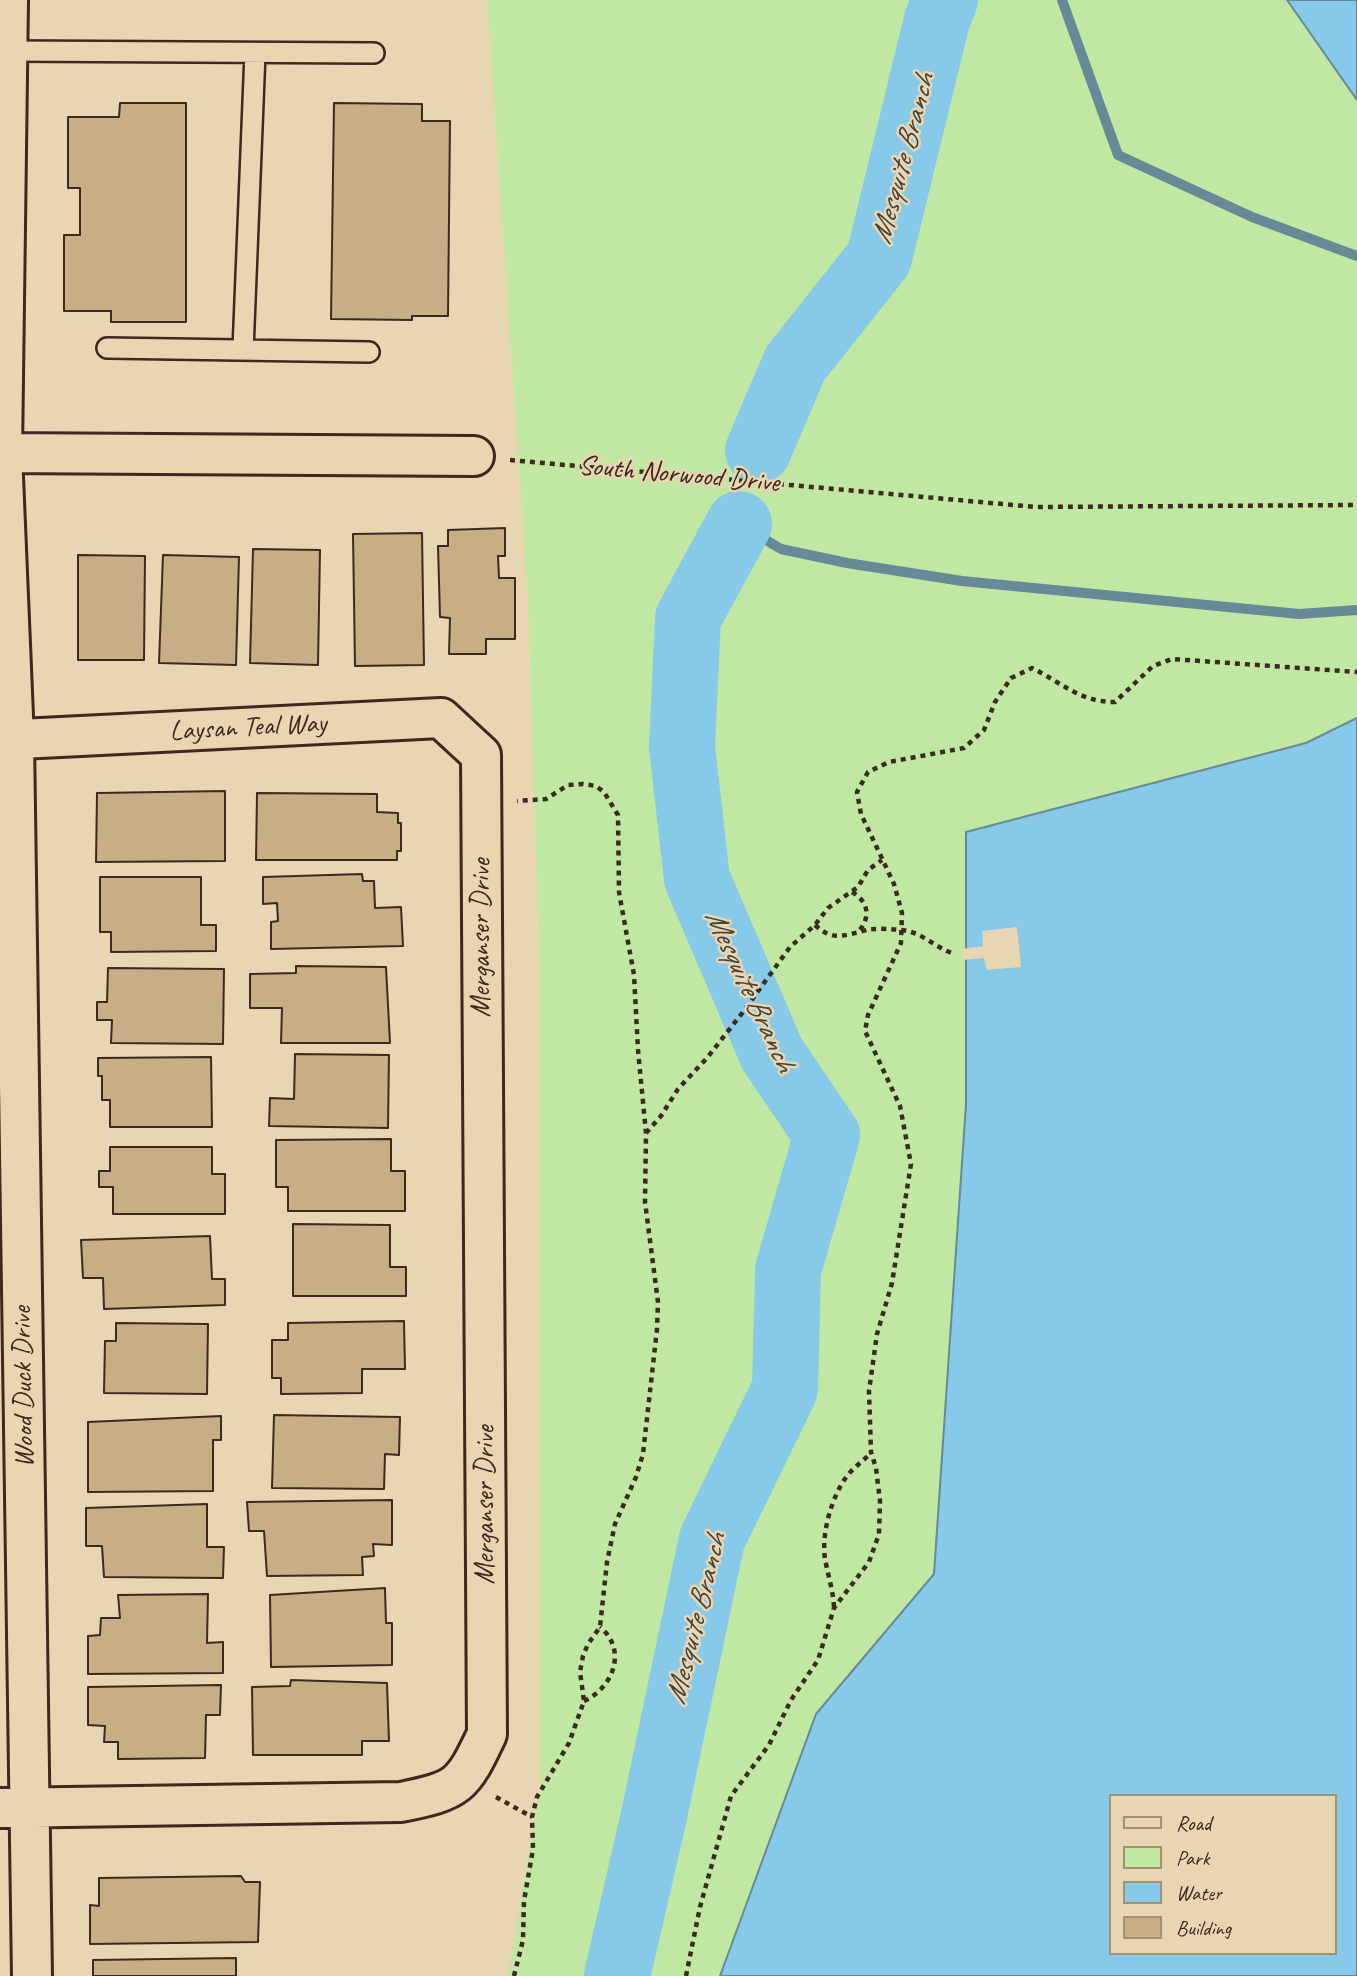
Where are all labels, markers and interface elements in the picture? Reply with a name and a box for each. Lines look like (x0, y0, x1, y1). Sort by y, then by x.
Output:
water label: Mesquite Branch (864, 70, 944, 248)
street label: South Norwood Drive (577, 449, 781, 501)
street label: Laysan Teal Way (169, 707, 327, 749)
street label: Merganser Drive (465, 859, 499, 1017)
water label: Mesquite Branch (696, 904, 802, 1078)
street label: Wood Duck Drive (6, 1306, 42, 1468)
street label: Merganser Drive (469, 1426, 503, 1584)
water label: Mesquite Branch (658, 1530, 736, 1708)
legend (1108, 1794, 1336, 1955)
text: Road (1176, 1810, 1211, 1836)
text: Park (1176, 1845, 1209, 1871)
text: Water (1176, 1880, 1222, 1906)
text: Building (1176, 1915, 1231, 1941)

